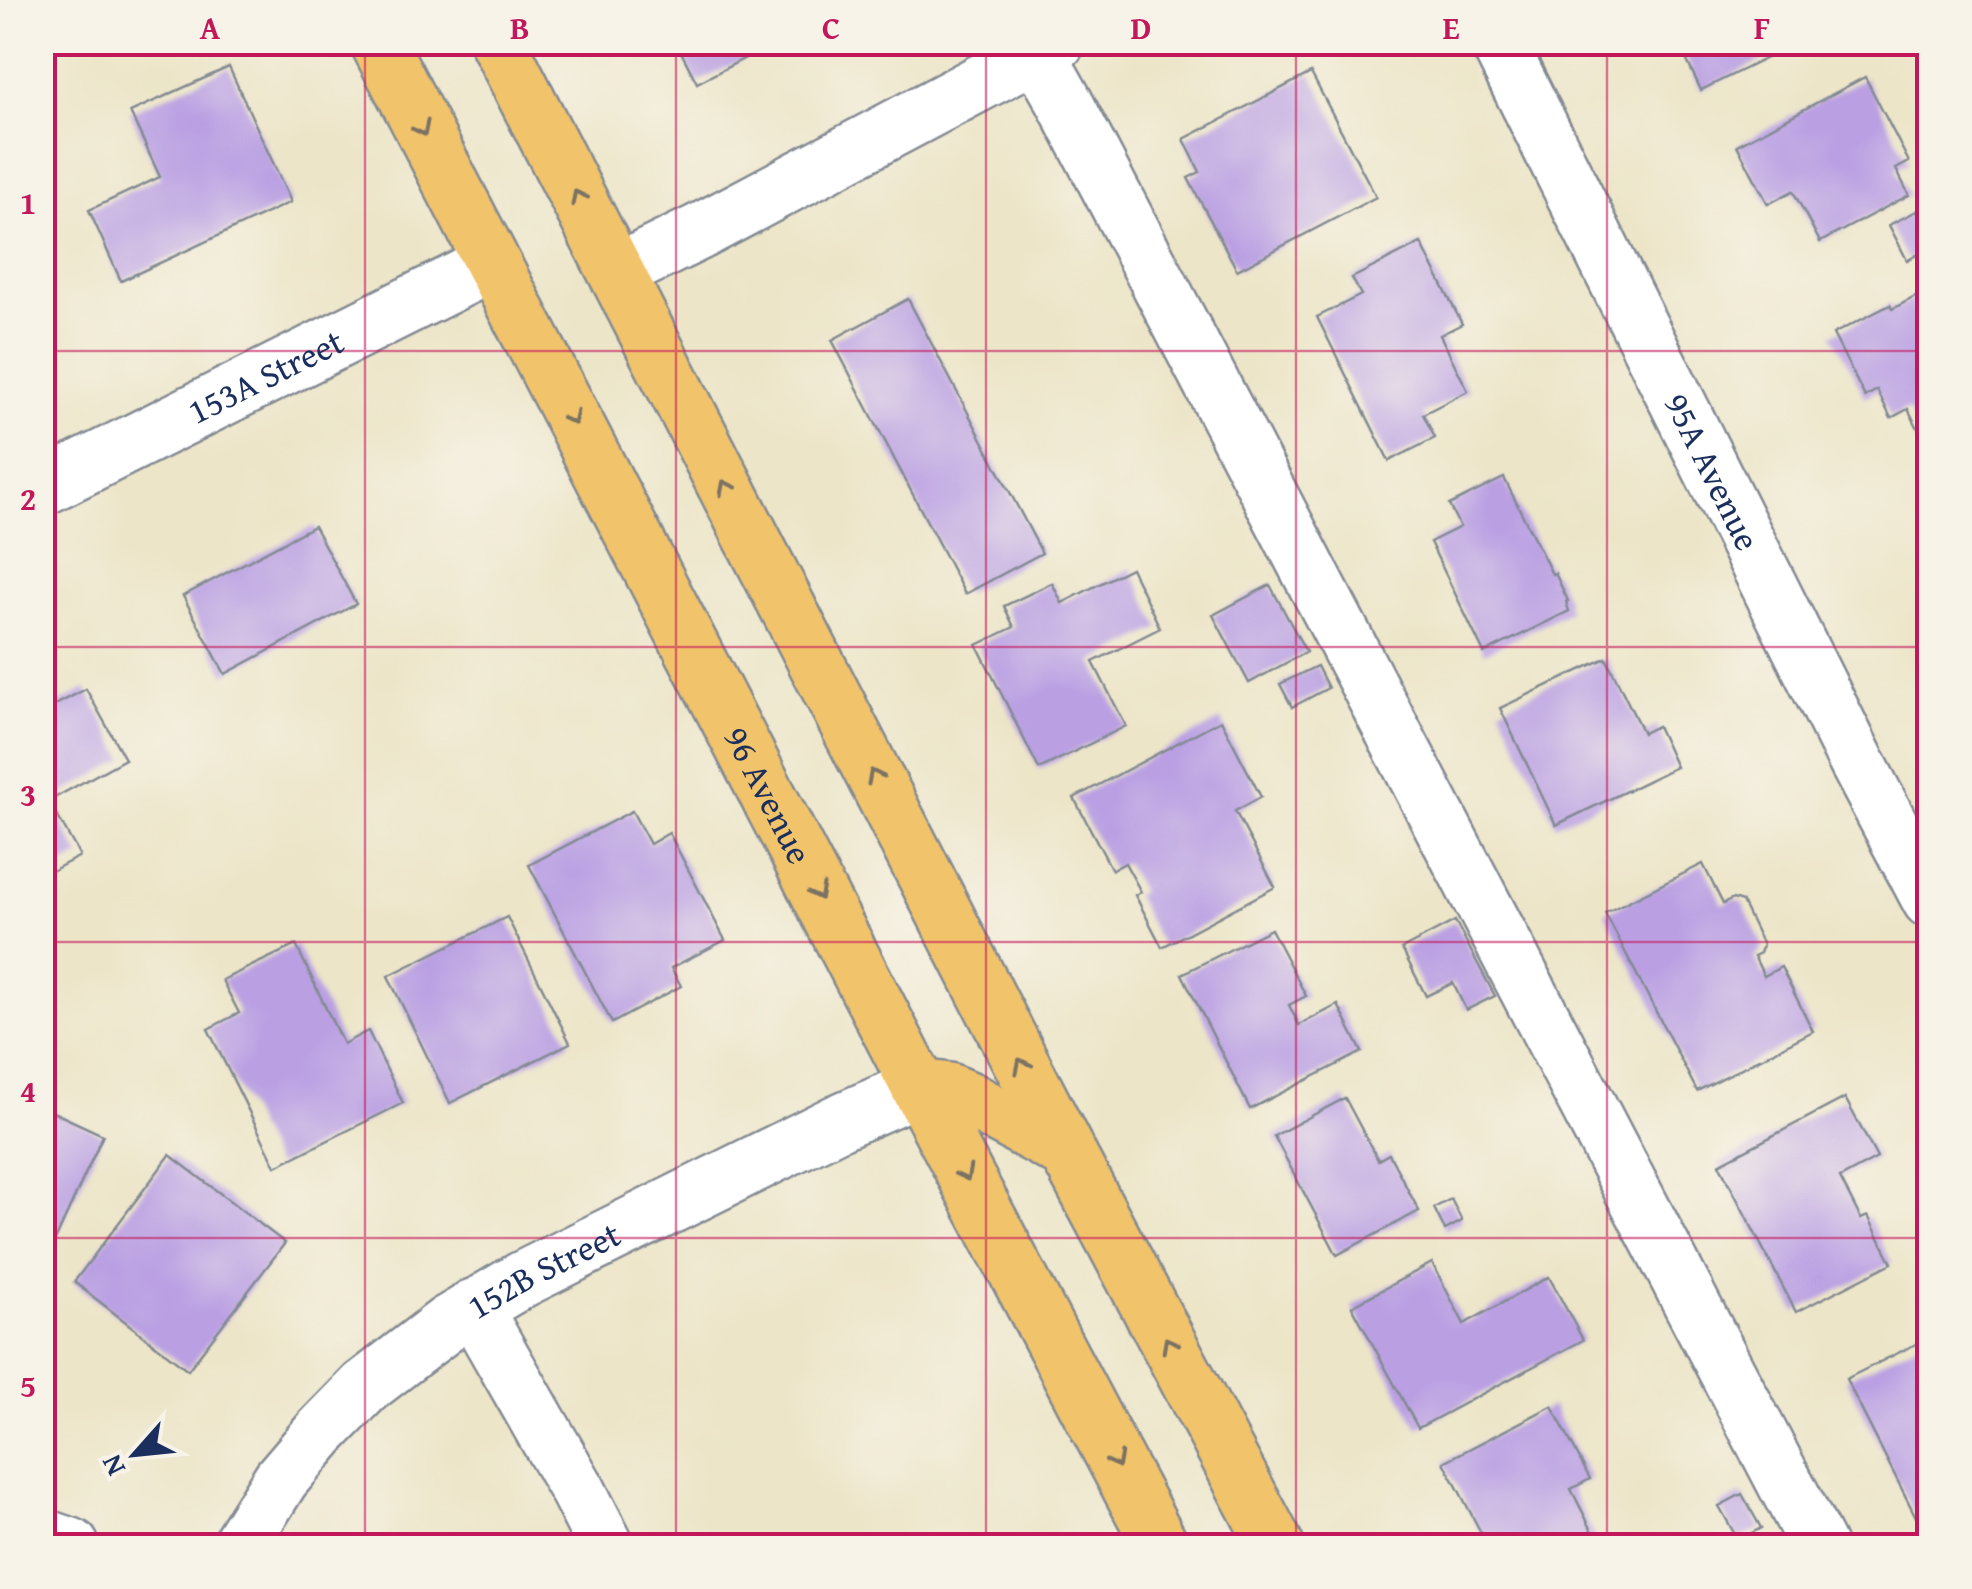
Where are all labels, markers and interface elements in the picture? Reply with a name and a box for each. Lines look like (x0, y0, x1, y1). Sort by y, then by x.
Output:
text: A (200, 4, 221, 51)
text: B (510, 4, 530, 51)
text: C (822, 4, 840, 51)
text: D (1131, 4, 1151, 51)
text: E (1442, 4, 1460, 51)
text: F (1754, 4, 1770, 51)
one-way arrow (410, 119, 429, 137)
text: 1 (20, 179, 36, 226)
one-way arrow (571, 190, 590, 208)
street label: 153A Street (179, 316, 352, 436)
street label: 95A Avenue (1652, 384, 1773, 559)
one-way arrow (559, 408, 579, 426)
text: 2 (20, 475, 36, 522)
one-way arrow (719, 479, 738, 497)
street label: 96 Avenue (711, 717, 825, 873)
one-way arrow (866, 768, 886, 786)
text: 3 (20, 771, 36, 818)
one-way arrow (806, 882, 825, 900)
one-way arrow (1015, 1058, 1034, 1076)
text: 4 (20, 1067, 36, 1114)
one-way arrow (953, 1163, 972, 1181)
street label: 152B Street (457, 1209, 629, 1332)
one-way arrow (1161, 1337, 1181, 1355)
text: 5 (20, 1362, 36, 1409)
north arrow (85, 1404, 185, 1504)
text: N (90, 1448, 135, 1483)
one-way arrow (1104, 1451, 1123, 1469)

